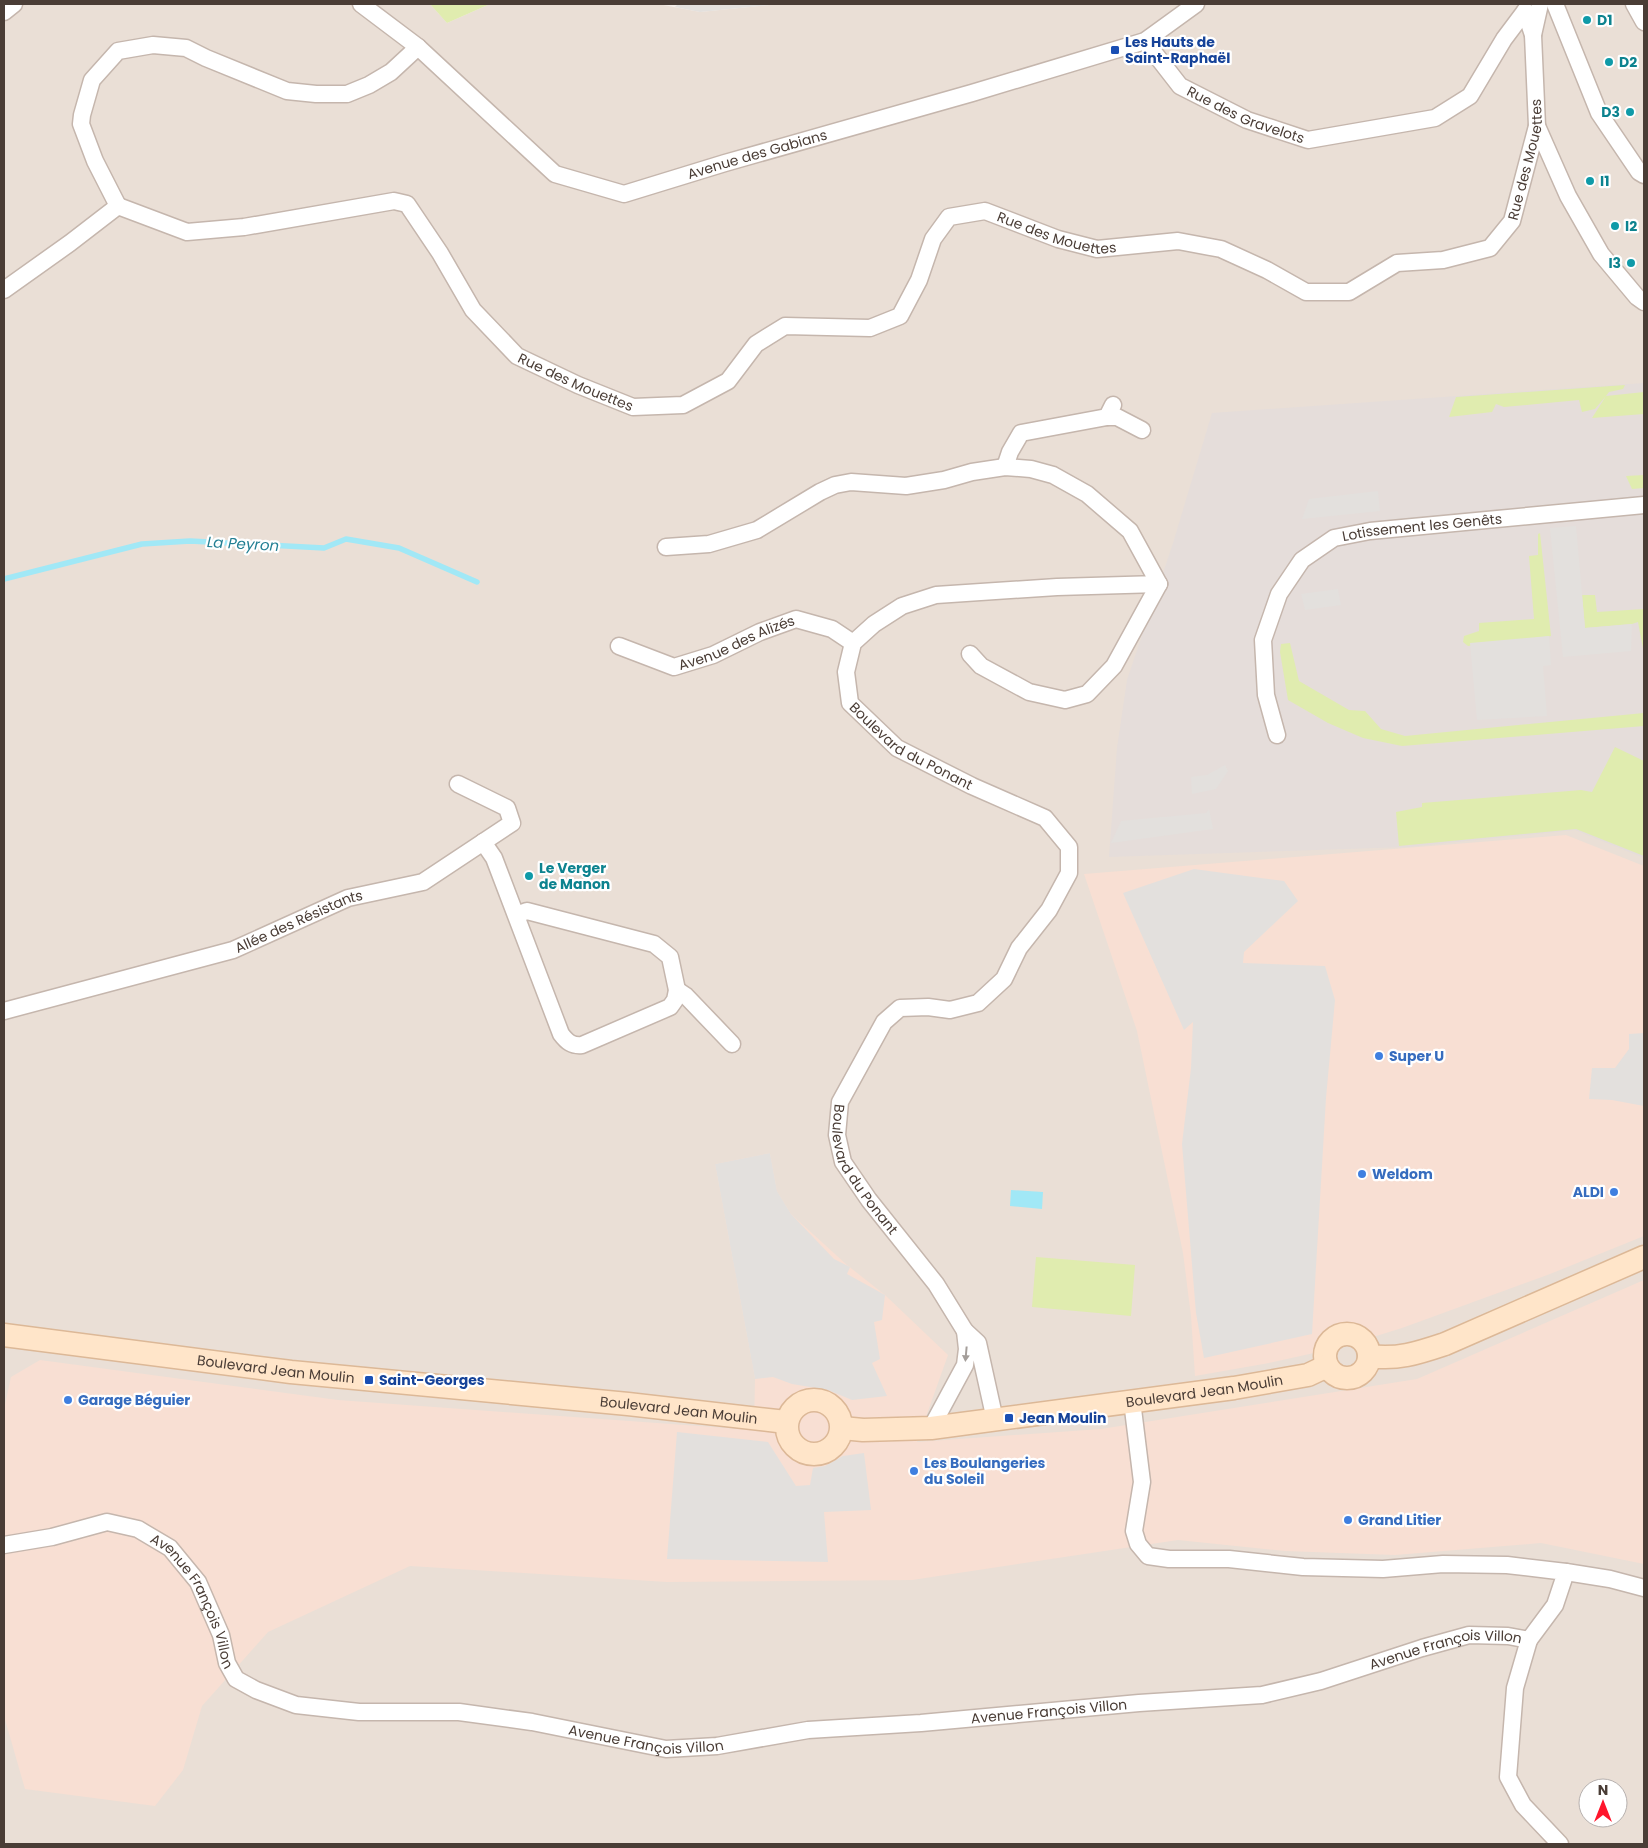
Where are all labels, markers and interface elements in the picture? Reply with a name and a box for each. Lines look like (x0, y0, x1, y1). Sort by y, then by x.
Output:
place label: D1 (1597, 10, 1612, 30)
marker: D1 (1581, 14, 1593, 26)
place label: Les Hauts de Saint-Raphaël (1125, 32, 1230, 68)
marker: Les Hauts de Saint-Raphaël (1109, 44, 1121, 56)
place label: D2 (1619, 52, 1637, 72)
marker: D2 (1603, 56, 1615, 68)
street label: Rue des Gravelots (1183, 81, 1307, 148)
street label: Rue des Mouettes (1503, 98, 1547, 222)
place label: D3 (1601, 102, 1620, 122)
marker: D3 (1624, 106, 1636, 118)
street label: Avenue des Gabians (685, 125, 829, 184)
place label: I1 (1600, 171, 1609, 191)
marker: I1 (1584, 175, 1596, 187)
street label: Rue des Mouettes (994, 207, 1117, 259)
place label: I2 (1625, 216, 1637, 236)
marker: I2 (1609, 220, 1621, 232)
place label: I3 (1608, 253, 1621, 273)
marker: I3 (1625, 257, 1637, 269)
street label: Rue des Mouettes (515, 348, 636, 416)
street label: Lotissement les Genêts (1340, 509, 1503, 546)
water label: La Peyron (206, 531, 280, 556)
street label: Avenue des Alizés (676, 610, 797, 675)
street label: Boulevard du Ponant (845, 698, 976, 795)
place label: Le Verger de Manon (539, 858, 610, 894)
marker: Le Verger de Manon (523, 870, 535, 882)
street label: Allée des Résistants (232, 885, 365, 958)
place label: Super U (1389, 1046, 1444, 1066)
marker: Super U (1373, 1050, 1385, 1062)
street label: Boulevard du Ponant (827, 1103, 903, 1239)
place label: Weldom (1372, 1164, 1433, 1184)
marker: Weldom (1356, 1168, 1368, 1180)
place label: ALDI (1573, 1182, 1604, 1202)
marker: ALDI (1608, 1186, 1620, 1198)
one-way arrow (961, 1346, 969, 1362)
street label: Boulevard Jean Moulin (196, 1350, 356, 1388)
place label: Saint-Georges (379, 1370, 485, 1390)
street label: Boulevard Jean Moulin (1125, 1370, 1285, 1412)
marker: Saint-Georges (363, 1374, 375, 1386)
place label: Garage Béguier (78, 1390, 190, 1410)
street label: Boulevard Jean Moulin (599, 1391, 759, 1429)
marker: Garage Béguier (62, 1394, 74, 1406)
place label: Jean Moulin (1019, 1408, 1107, 1428)
marker: Jean Moulin (1003, 1412, 1015, 1424)
place label: Les Boulangeries du Soleil (924, 1453, 1046, 1489)
marker: Les Boulangeries du Soleil (908, 1465, 920, 1477)
place label: Grand Litier (1358, 1510, 1441, 1530)
marker: Grand Litier (1342, 1514, 1354, 1526)
street label: Avenue François Villon (147, 1529, 238, 1673)
street label: Avenue François Villon (1367, 1625, 1524, 1675)
street label: Avenue François Villon (970, 1694, 1128, 1728)
street label: Avenue François Villon (567, 1720, 725, 1759)
north arrow (1578, 1778, 1628, 1828)
text: N (1598, 1780, 1608, 1800)

